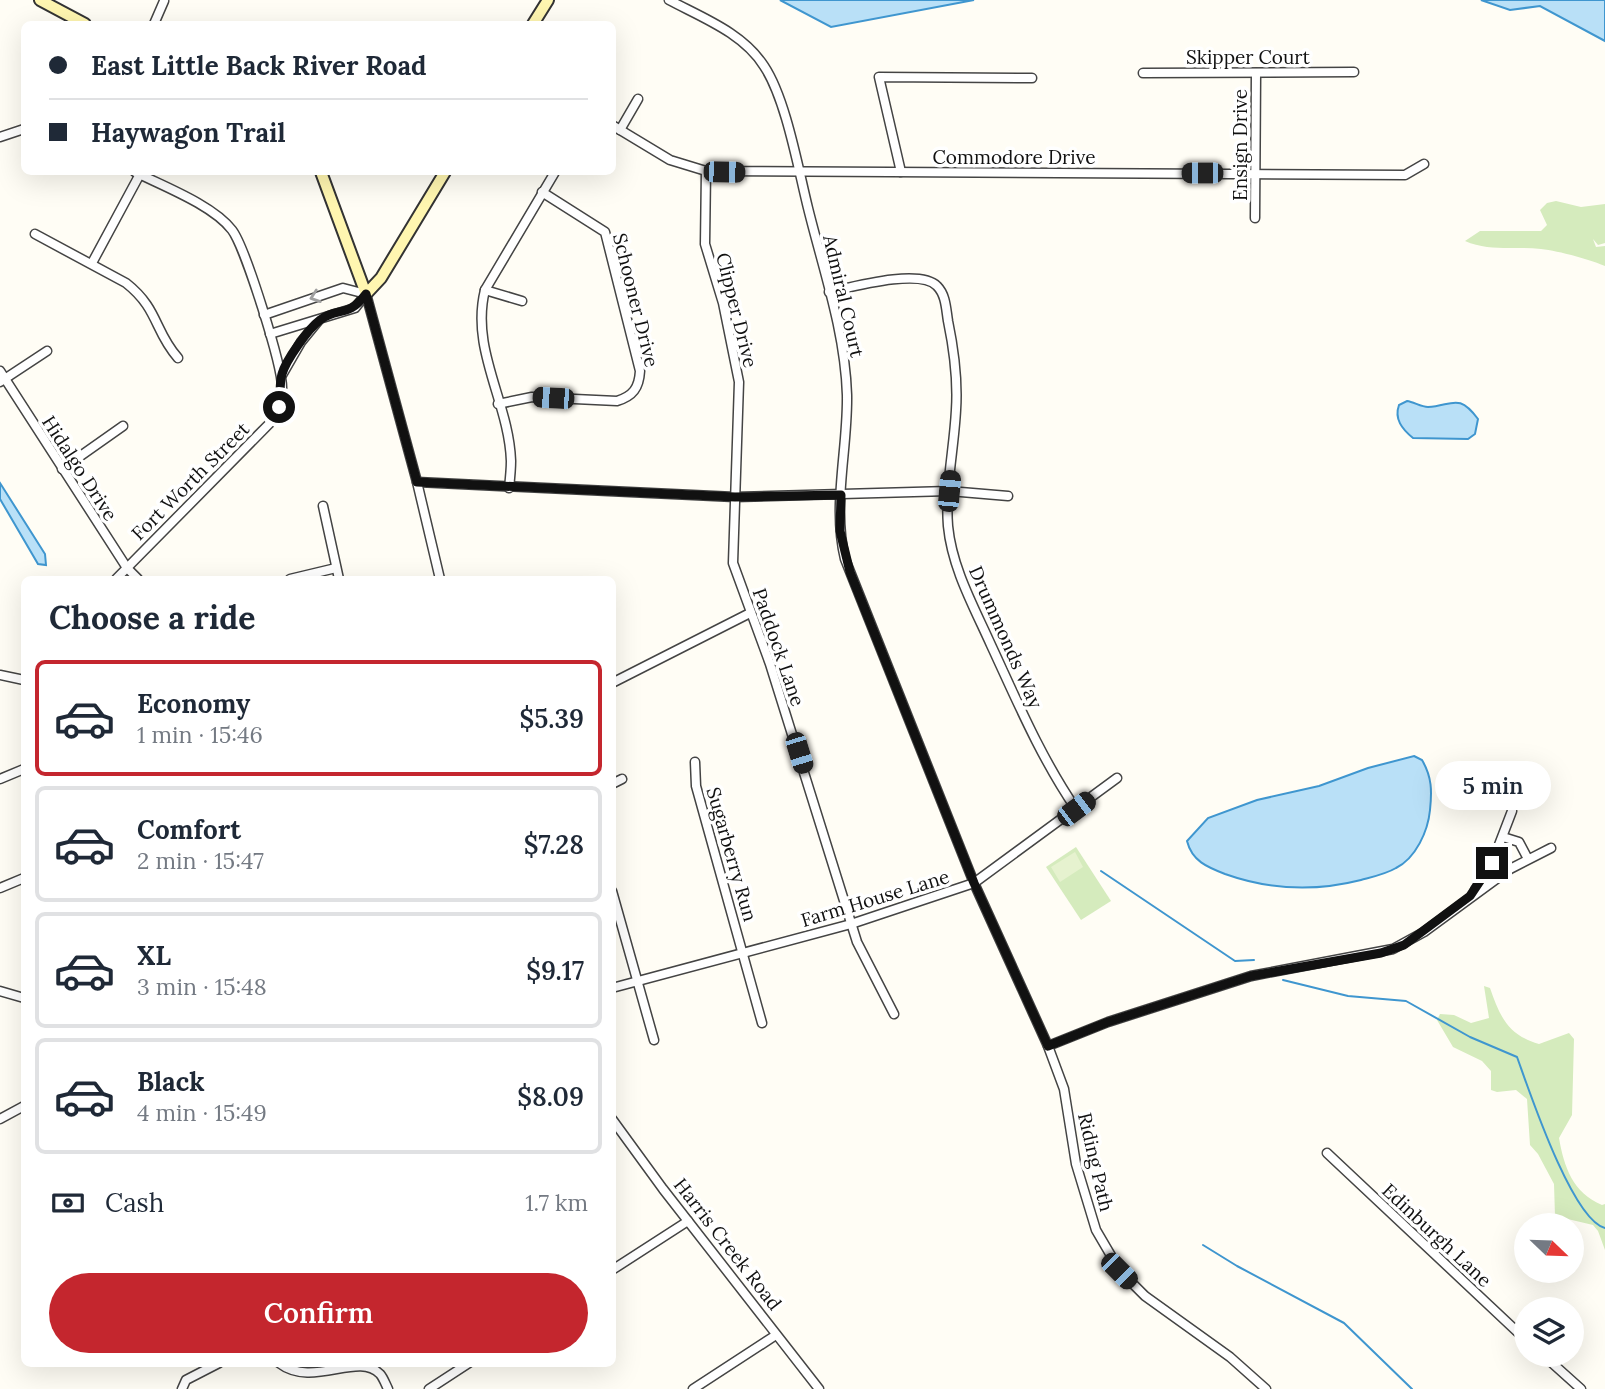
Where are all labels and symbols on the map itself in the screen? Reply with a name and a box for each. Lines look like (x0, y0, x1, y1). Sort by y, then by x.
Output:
street label: Skipper Court (1186, 45, 1311, 69)
street label: Ensign Drive (1228, 89, 1252, 201)
street label: Commodore Drive (933, 145, 1095, 169)
car (703, 161, 746, 183)
car (1182, 163, 1224, 184)
street label: Schooner Drive (608, 231, 664, 369)
street label: Admiral Court (818, 231, 870, 360)
street label: Clipper Drive (711, 250, 763, 370)
one-way arrow (309, 289, 321, 303)
car (532, 386, 575, 410)
route start (263, 391, 295, 423)
street label: Hidalgo Drive (37, 411, 123, 525)
street label: Fort Worth Street (126, 416, 255, 545)
car (937, 469, 962, 513)
street label: Drummonds Way (964, 562, 1048, 712)
street label: Paddock Lane (748, 585, 810, 709)
car (783, 730, 816, 776)
callout: 5 min (1434, 762, 1550, 810)
street label: Sugarberry Run (701, 784, 763, 924)
car (1053, 788, 1100, 830)
route end (1476, 847, 1508, 879)
street label: Farm House Lane (798, 864, 952, 932)
street label: Riding Path (1073, 1110, 1119, 1214)
street label: Harris Creek Road (669, 1173, 787, 1315)
street label: Edinburgh Lane (1377, 1178, 1497, 1292)
north arrow (1514, 1213, 1584, 1283)
car (1097, 1249, 1142, 1293)

